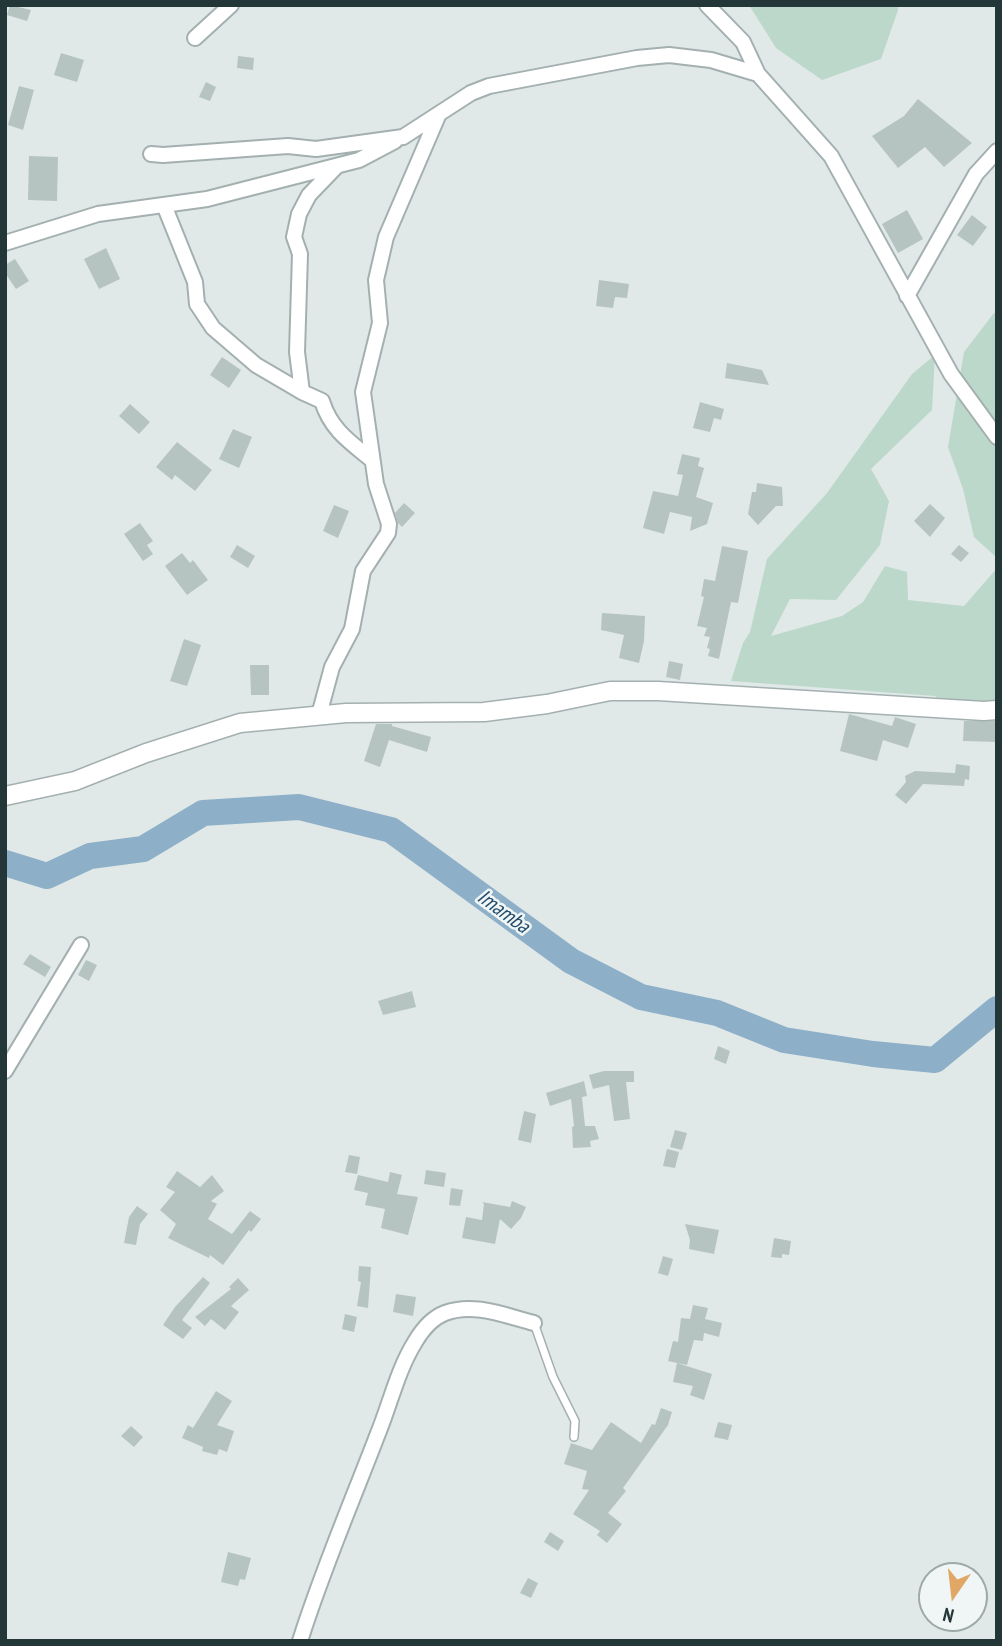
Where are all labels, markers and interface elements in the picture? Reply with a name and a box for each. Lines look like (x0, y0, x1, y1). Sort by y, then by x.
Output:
water label: Imamba (472, 885, 534, 939)
north arrow (918, 1562, 988, 1632)
text: N (941, 1603, 956, 1628)

